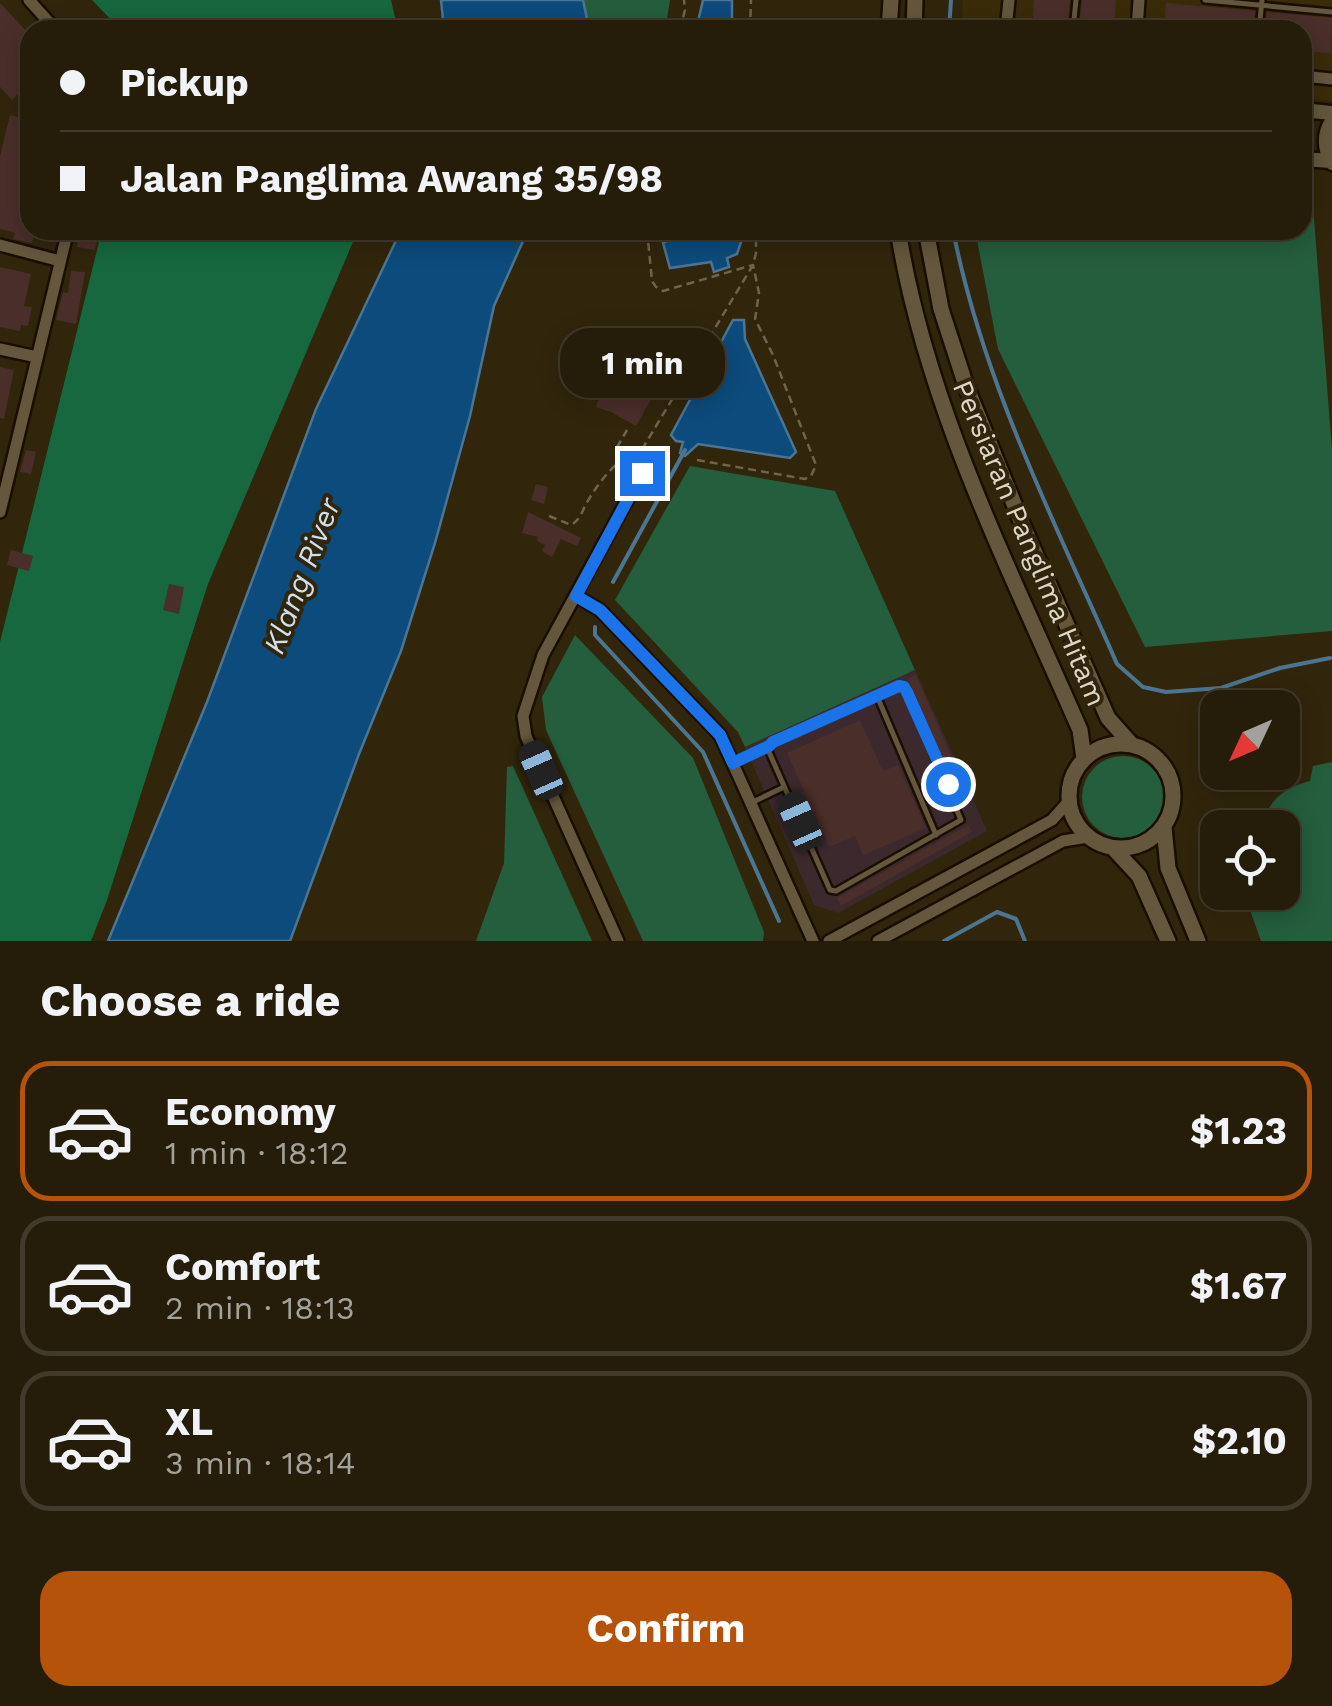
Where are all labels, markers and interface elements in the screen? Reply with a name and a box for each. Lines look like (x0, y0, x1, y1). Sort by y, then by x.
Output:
text: Pickup (120, 61, 249, 105)
text: Jalan Panglima Awang 35/98 (120, 157, 663, 201)
callout: 1 min (560, 328, 724, 398)
text: 1 min (601, 344, 684, 382)
street label: Persiaran Panglima Hitam (946, 375, 1113, 711)
route end (620, 451, 665, 496)
water label: Klang River (256, 492, 348, 659)
north arrow (1200, 690, 1300, 790)
map controls (1200, 690, 1300, 910)
car (515, 736, 567, 804)
route start (926, 762, 971, 807)
car (774, 787, 826, 855)
button: locate (1200, 810, 1300, 910)
text: Choose a ride (40, 974, 340, 1027)
icon: car (45, 1086, 135, 1176)
text: Economy (165, 1090, 336, 1134)
text: $1.23 (1190, 1109, 1287, 1153)
text: 1 min · 18:12 (165, 1134, 348, 1172)
icon: car (45, 1241, 135, 1331)
text: Comfort (165, 1245, 320, 1289)
text: $1.67 (1190, 1264, 1287, 1308)
text: 2 min · 18:13 (165, 1289, 355, 1327)
icon: car (45, 1396, 135, 1486)
text: XL (165, 1400, 213, 1444)
text: $2.10 (1192, 1419, 1287, 1463)
text: 3 min · 18:14 (165, 1444, 356, 1482)
button: Confirm (40, 1571, 1292, 1686)

